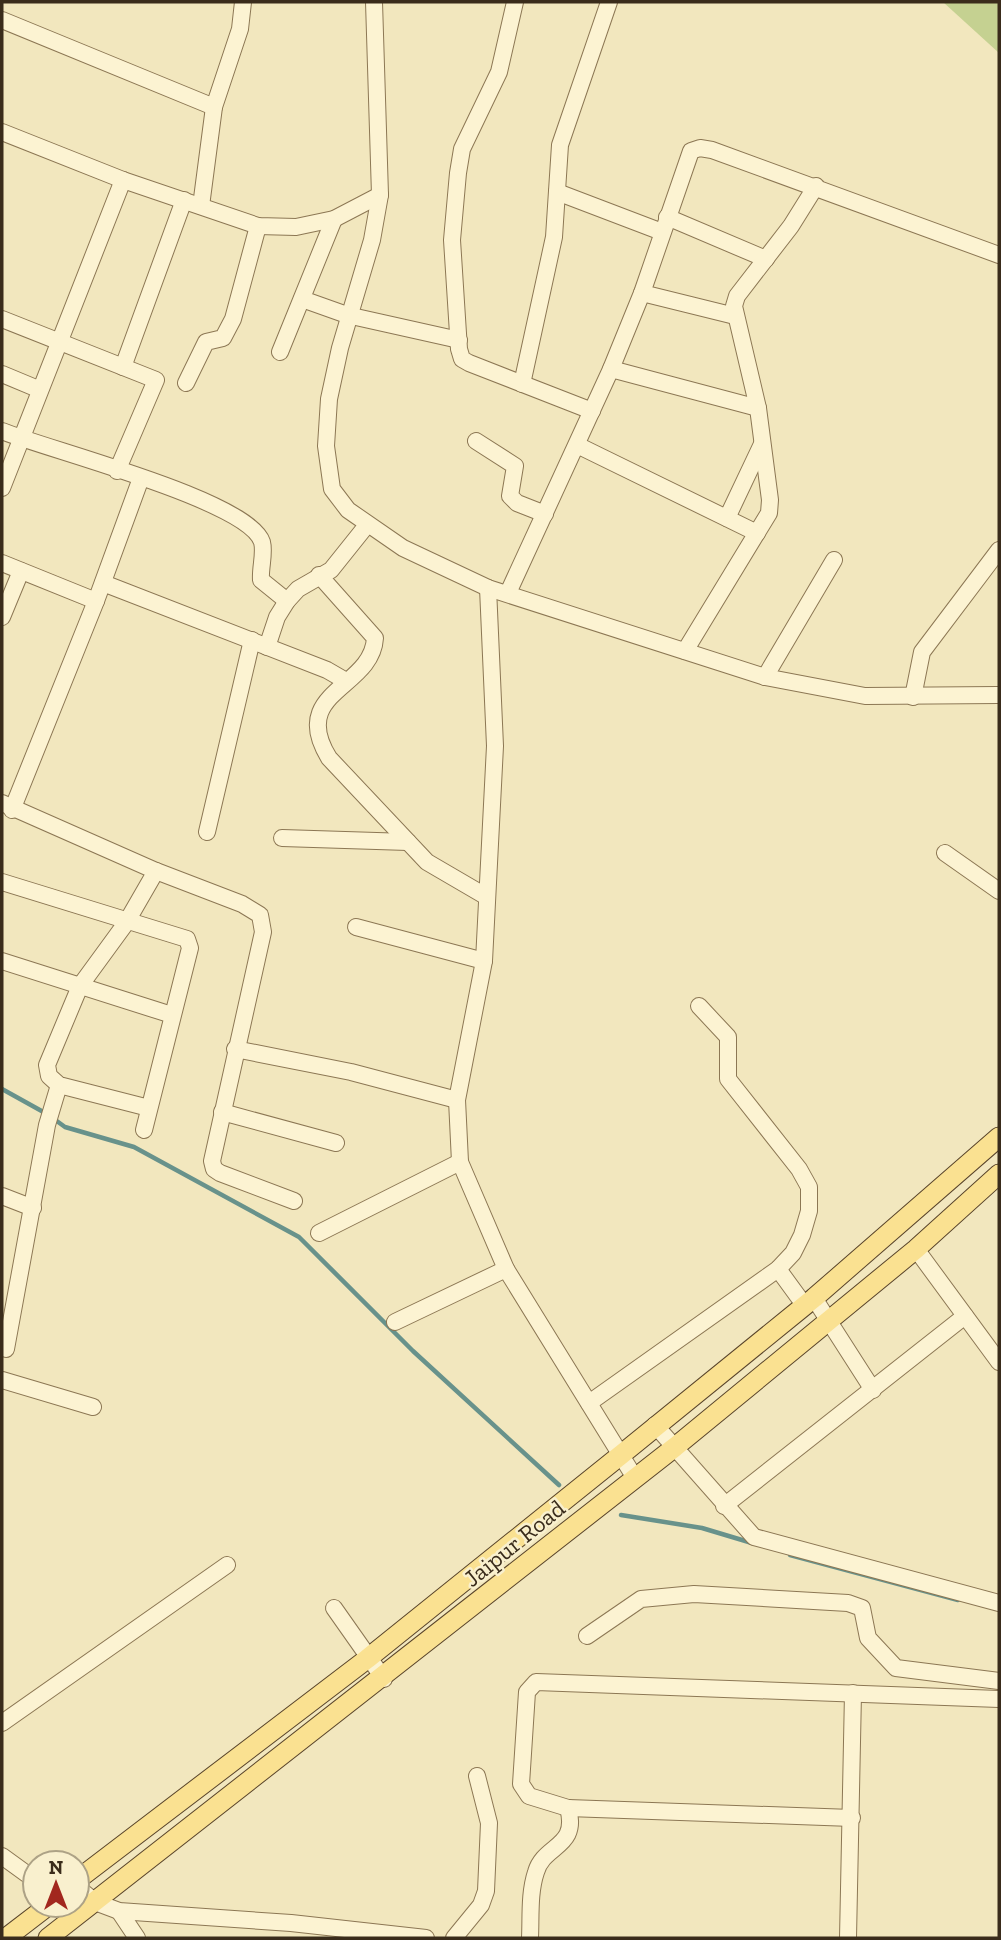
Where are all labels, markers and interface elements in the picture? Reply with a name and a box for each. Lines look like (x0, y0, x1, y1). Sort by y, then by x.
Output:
street label: Jaipur Road (457, 1493, 571, 1593)
north arrow (21, 1849, 91, 1919)
text: N (49, 1856, 63, 1879)

